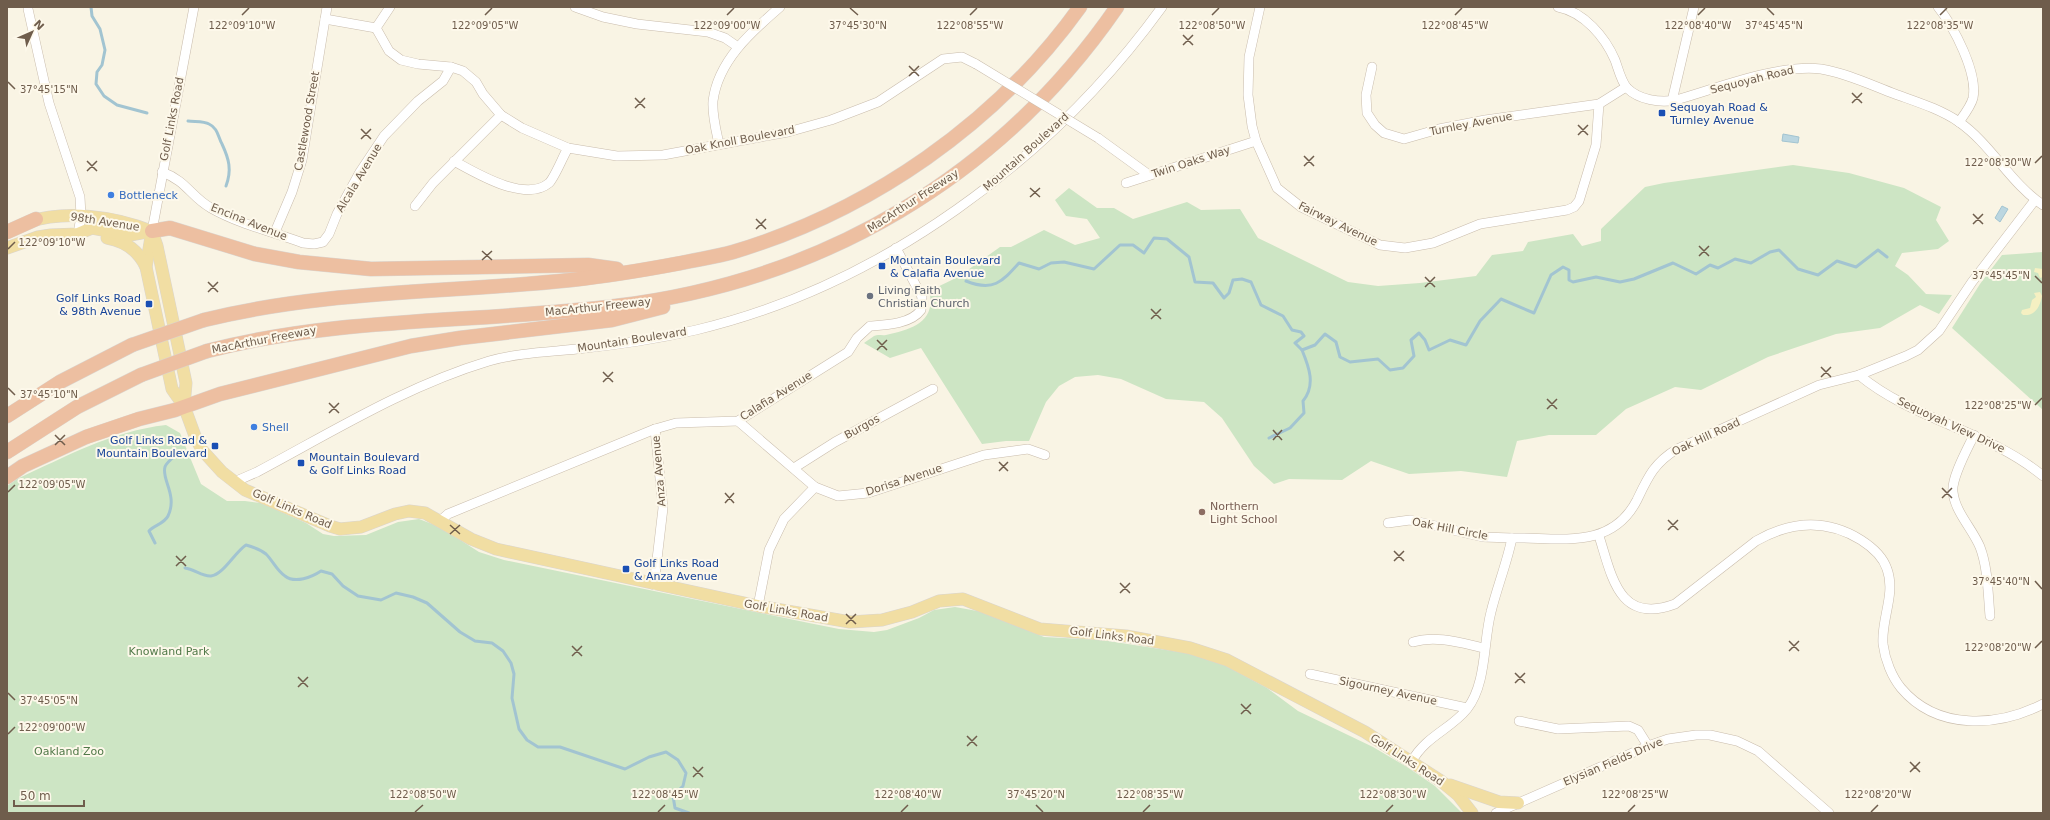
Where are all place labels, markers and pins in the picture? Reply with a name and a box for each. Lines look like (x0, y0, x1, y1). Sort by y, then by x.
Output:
place label: Sequoyah Road & Turnley Avenue (1669, 101, 1768, 127)
marker: Sequoyah Road & Turnley Avenue (1657, 108, 1667, 118)
place label: Bottleneck (119, 189, 179, 202)
marker: Bottleneck (106, 190, 116, 200)
place label: Mountain Boulevard & Calafia Avenue (890, 254, 1000, 280)
marker: Mountain Boulevard & Calafia Avenue (877, 261, 887, 271)
place label: Living Faith Christian Church (878, 284, 969, 310)
marker: Living Faith Christian Church (865, 291, 875, 301)
place label: Golf Links Road & 98th Avenue (56, 292, 141, 318)
marker: Golf Links Road & 98th Avenue (144, 299, 154, 309)
place label: Shell (262, 421, 289, 434)
marker: Shell (249, 422, 259, 432)
place label: Golf Links Road & Mountain Boulevard (97, 434, 207, 460)
marker: Golf Links Road & Mountain Boulevard (210, 441, 220, 451)
place label: Mountain Boulevard & Golf Links Road (309, 451, 419, 477)
marker: Mountain Boulevard & Golf Links Road (296, 458, 306, 468)
place label: Northern Light School (1210, 500, 1277, 526)
marker: Northern Light School (1197, 507, 1207, 517)
place label: Golf Links Road & Anza Avenue (634, 557, 719, 583)
marker: Golf Links Road & Anza Avenue (621, 564, 631, 574)

